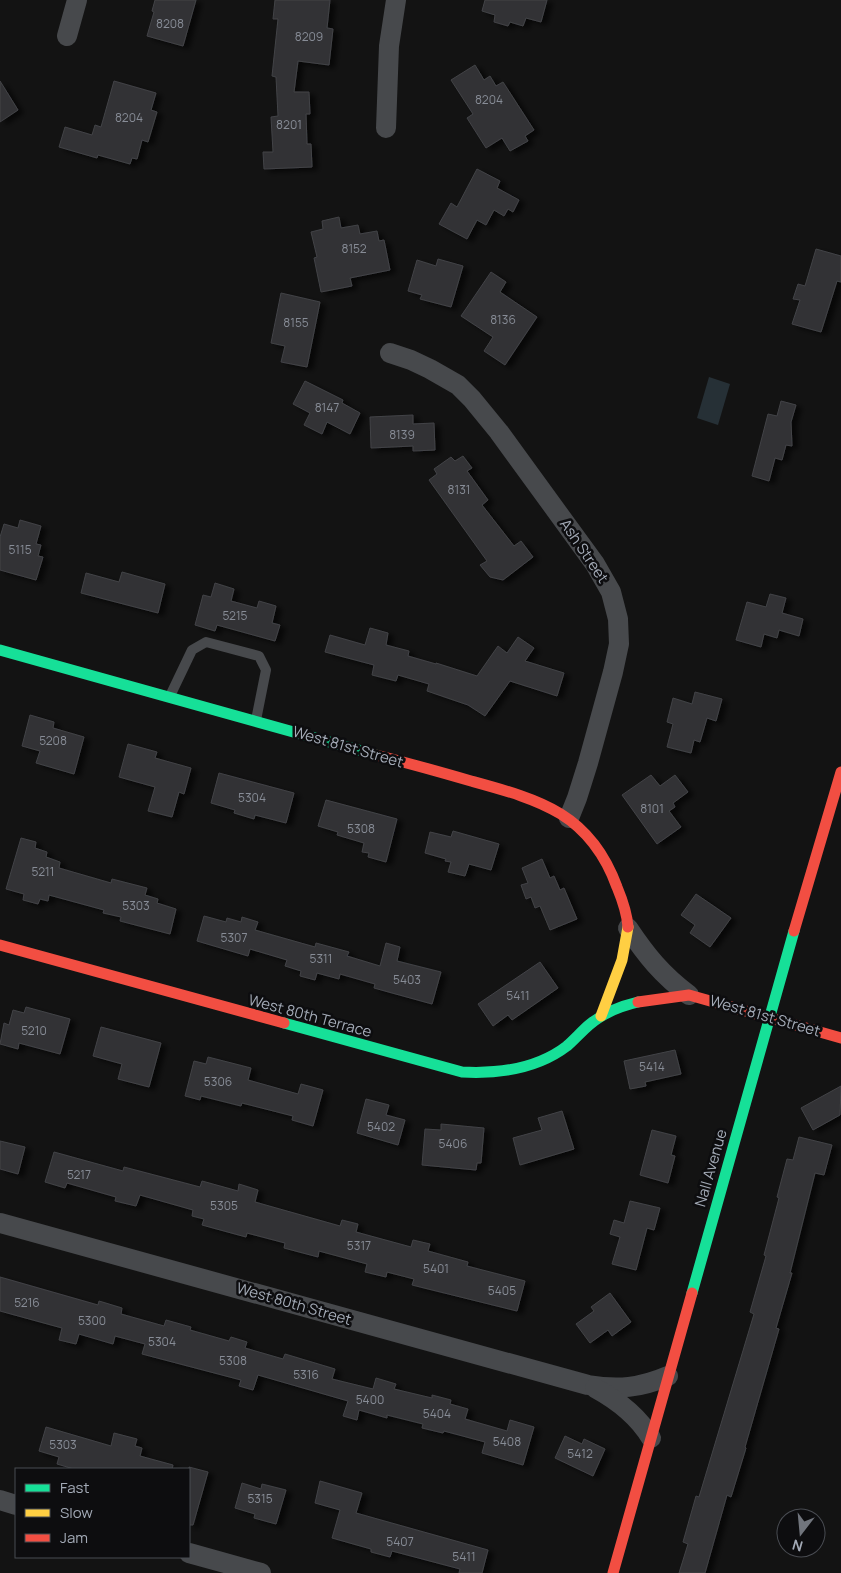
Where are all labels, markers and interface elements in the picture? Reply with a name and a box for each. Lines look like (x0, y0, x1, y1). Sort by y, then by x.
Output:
house number: 8208 (156, 15, 184, 32)
house number: 8209 (295, 28, 323, 45)
house number: 8204 (475, 91, 503, 108)
house number: 8204 (115, 109, 143, 126)
house number: 8201 (276, 116, 302, 133)
house number: 8152 (341, 240, 367, 257)
house number: 8136 (490, 311, 516, 328)
house number: 8155 (283, 314, 309, 331)
house number: 8147 (315, 399, 339, 416)
house number: 8139 (389, 426, 415, 443)
house number: 8131 (448, 481, 470, 498)
street label: Ash Street (555, 514, 614, 587)
house number: 5115 (8, 541, 32, 558)
house number: 5215 (222, 607, 248, 624)
street label: West 81st Street (290, 721, 406, 772)
house number: 5208 (39, 732, 67, 749)
house number: 5304 (238, 789, 266, 806)
house number: 8101 (640, 800, 664, 817)
house number: 5308 (347, 820, 375, 837)
house number: 5211 (32, 863, 54, 880)
house number: 5303 (122, 897, 150, 914)
house number: 5307 (221, 929, 247, 946)
house number: 5311 (310, 950, 332, 967)
house number: 5403 (393, 971, 421, 988)
house number: 5411 (506, 987, 530, 1004)
street label: West 80th Terrace (246, 989, 374, 1042)
street label: West 81st Street (707, 990, 823, 1041)
house number: 5210 (21, 1022, 47, 1039)
house number: 5414 (639, 1058, 665, 1075)
house number: 5306 (204, 1073, 232, 1090)
house number: 5402 (367, 1118, 395, 1135)
street label: Nall Avenue (689, 1126, 732, 1209)
house number: 5406 (439, 1135, 467, 1152)
house number: 5217 (67, 1166, 91, 1183)
house number: 5305 (210, 1197, 238, 1214)
house number: 5317 (347, 1237, 371, 1254)
house number: 5401 (423, 1260, 449, 1277)
street label: West 80th Street (234, 1277, 354, 1330)
house number: 5405 (488, 1282, 516, 1299)
house number: 5216 (14, 1294, 40, 1311)
house number: 5300 (78, 1312, 106, 1329)
house number: 5304 (148, 1333, 176, 1350)
house number: 5308 (219, 1352, 247, 1369)
house number: 5316 (293, 1366, 319, 1383)
house number: 5400 (356, 1391, 384, 1408)
house number: 5404 (423, 1405, 451, 1422)
house number: 5408 (493, 1433, 521, 1450)
house number: 5303 (49, 1436, 77, 1453)
house number: 5412 (567, 1445, 593, 1462)
legend (15, 1468, 190, 1558)
text: Fast (60, 1477, 89, 1498)
house number: 5315 (247, 1490, 273, 1507)
text: Slow (60, 1502, 93, 1523)
north arrow (776, 1508, 826, 1558)
text: Jam (60, 1527, 88, 1548)
house number: 5407 (386, 1533, 414, 1550)
text: N (790, 1535, 805, 1556)
house number: 5411 (452, 1548, 476, 1565)

